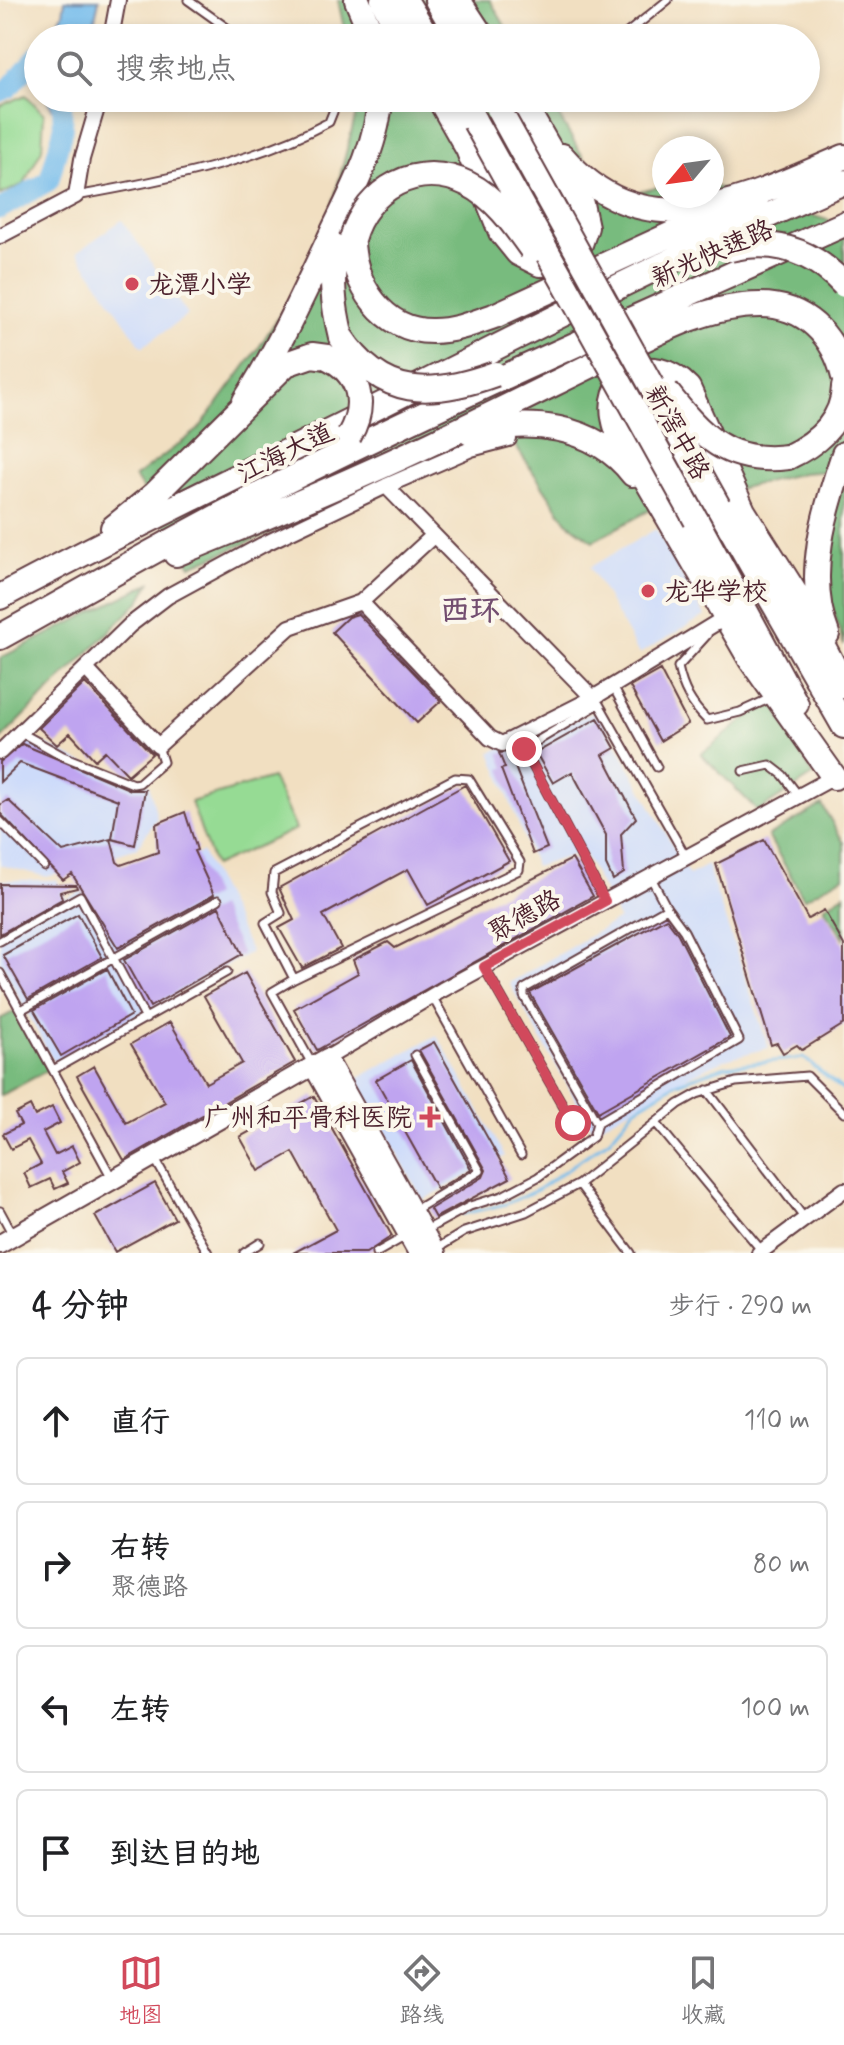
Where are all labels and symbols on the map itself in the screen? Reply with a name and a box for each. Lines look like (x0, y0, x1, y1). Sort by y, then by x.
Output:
north arrow (652, 136, 724, 208)
street label: 新光快速路 (647, 213, 779, 297)
place label: 龙潭小学 (148, 269, 252, 303)
marker: 龙潭小学 (123, 275, 141, 293)
street label: 新滘中路 (636, 379, 716, 487)
street label: 江海大道 (232, 416, 340, 492)
place label: 龙华学校 (664, 576, 768, 610)
marker: 龙华学校 (639, 582, 657, 600)
district label: 西环 (440, 592, 500, 631)
route end (506, 731, 542, 767)
street label: 聚德路 (483, 883, 567, 951)
place label: 广州和平骨科医院 (204, 1102, 412, 1136)
route start (555, 1105, 591, 1141)
marker: 广州和平骨科医院 (419, 1106, 441, 1128)

